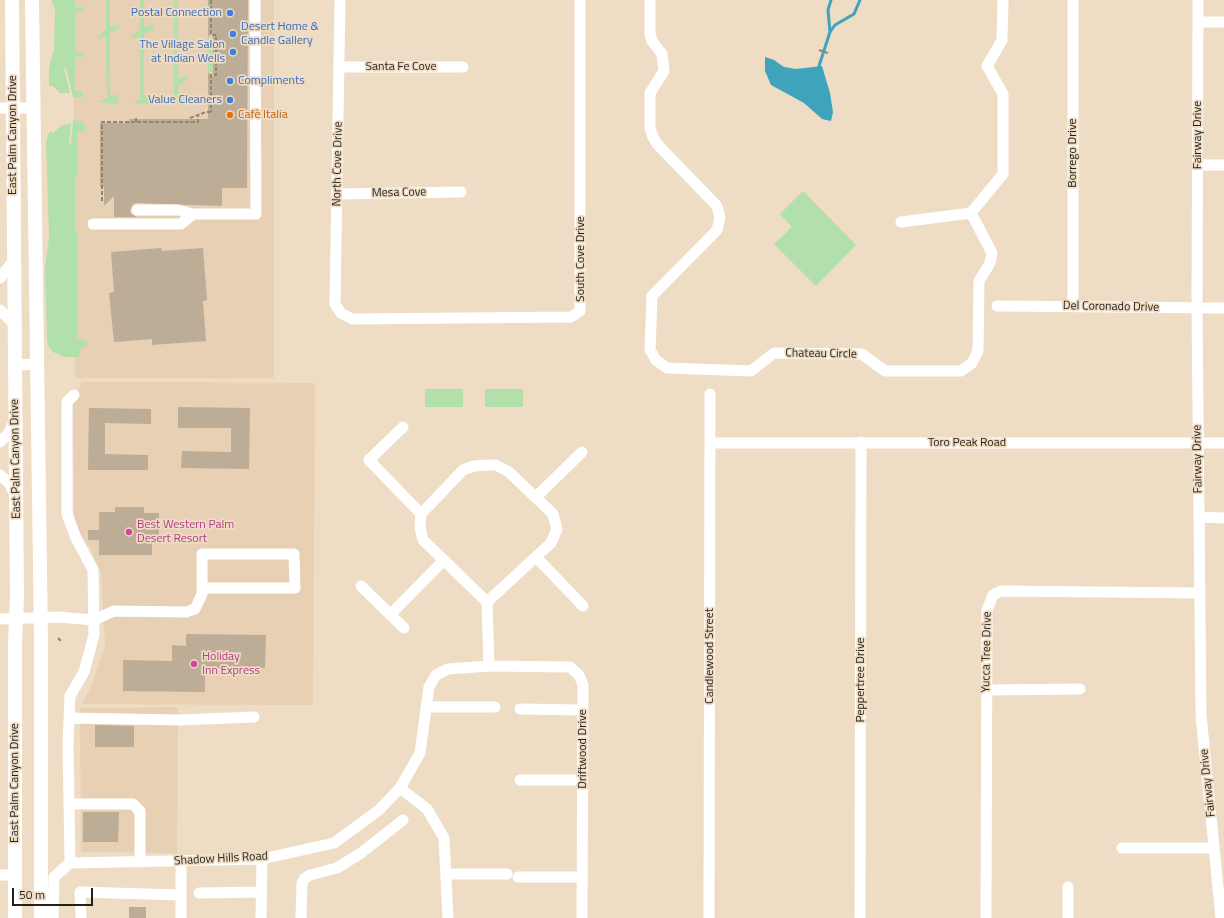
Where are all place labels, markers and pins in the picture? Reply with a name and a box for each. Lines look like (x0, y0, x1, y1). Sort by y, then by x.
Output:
place label: Postal Connection (131, 6, 222, 20)
marker: Postal Connection (225, 8, 235, 18)
place label: Desert Home & Candle Gallery (241, 20, 319, 48)
marker: Desert Home & Candle Gallery (228, 29, 238, 39)
place label: The Village Salon at Indian Wells (139, 38, 225, 66)
marker: The Village Salon at Indian Wells (228, 47, 238, 57)
place label: Compliments (238, 74, 305, 88)
marker: Compliments (225, 76, 235, 86)
place label: Value Cleaners (148, 93, 222, 107)
marker: Value Cleaners (225, 95, 235, 105)
place label: Cafè Italia (238, 108, 288, 122)
marker: Cafè Italia (225, 110, 235, 120)
place label: Best Western Palm Desert Resort (137, 518, 234, 546)
marker: Best Western Palm Desert Resort (124, 527, 134, 537)
place label: Holiday Inn Express (202, 650, 260, 678)
marker: Holiday Inn Express (189, 659, 199, 669)

